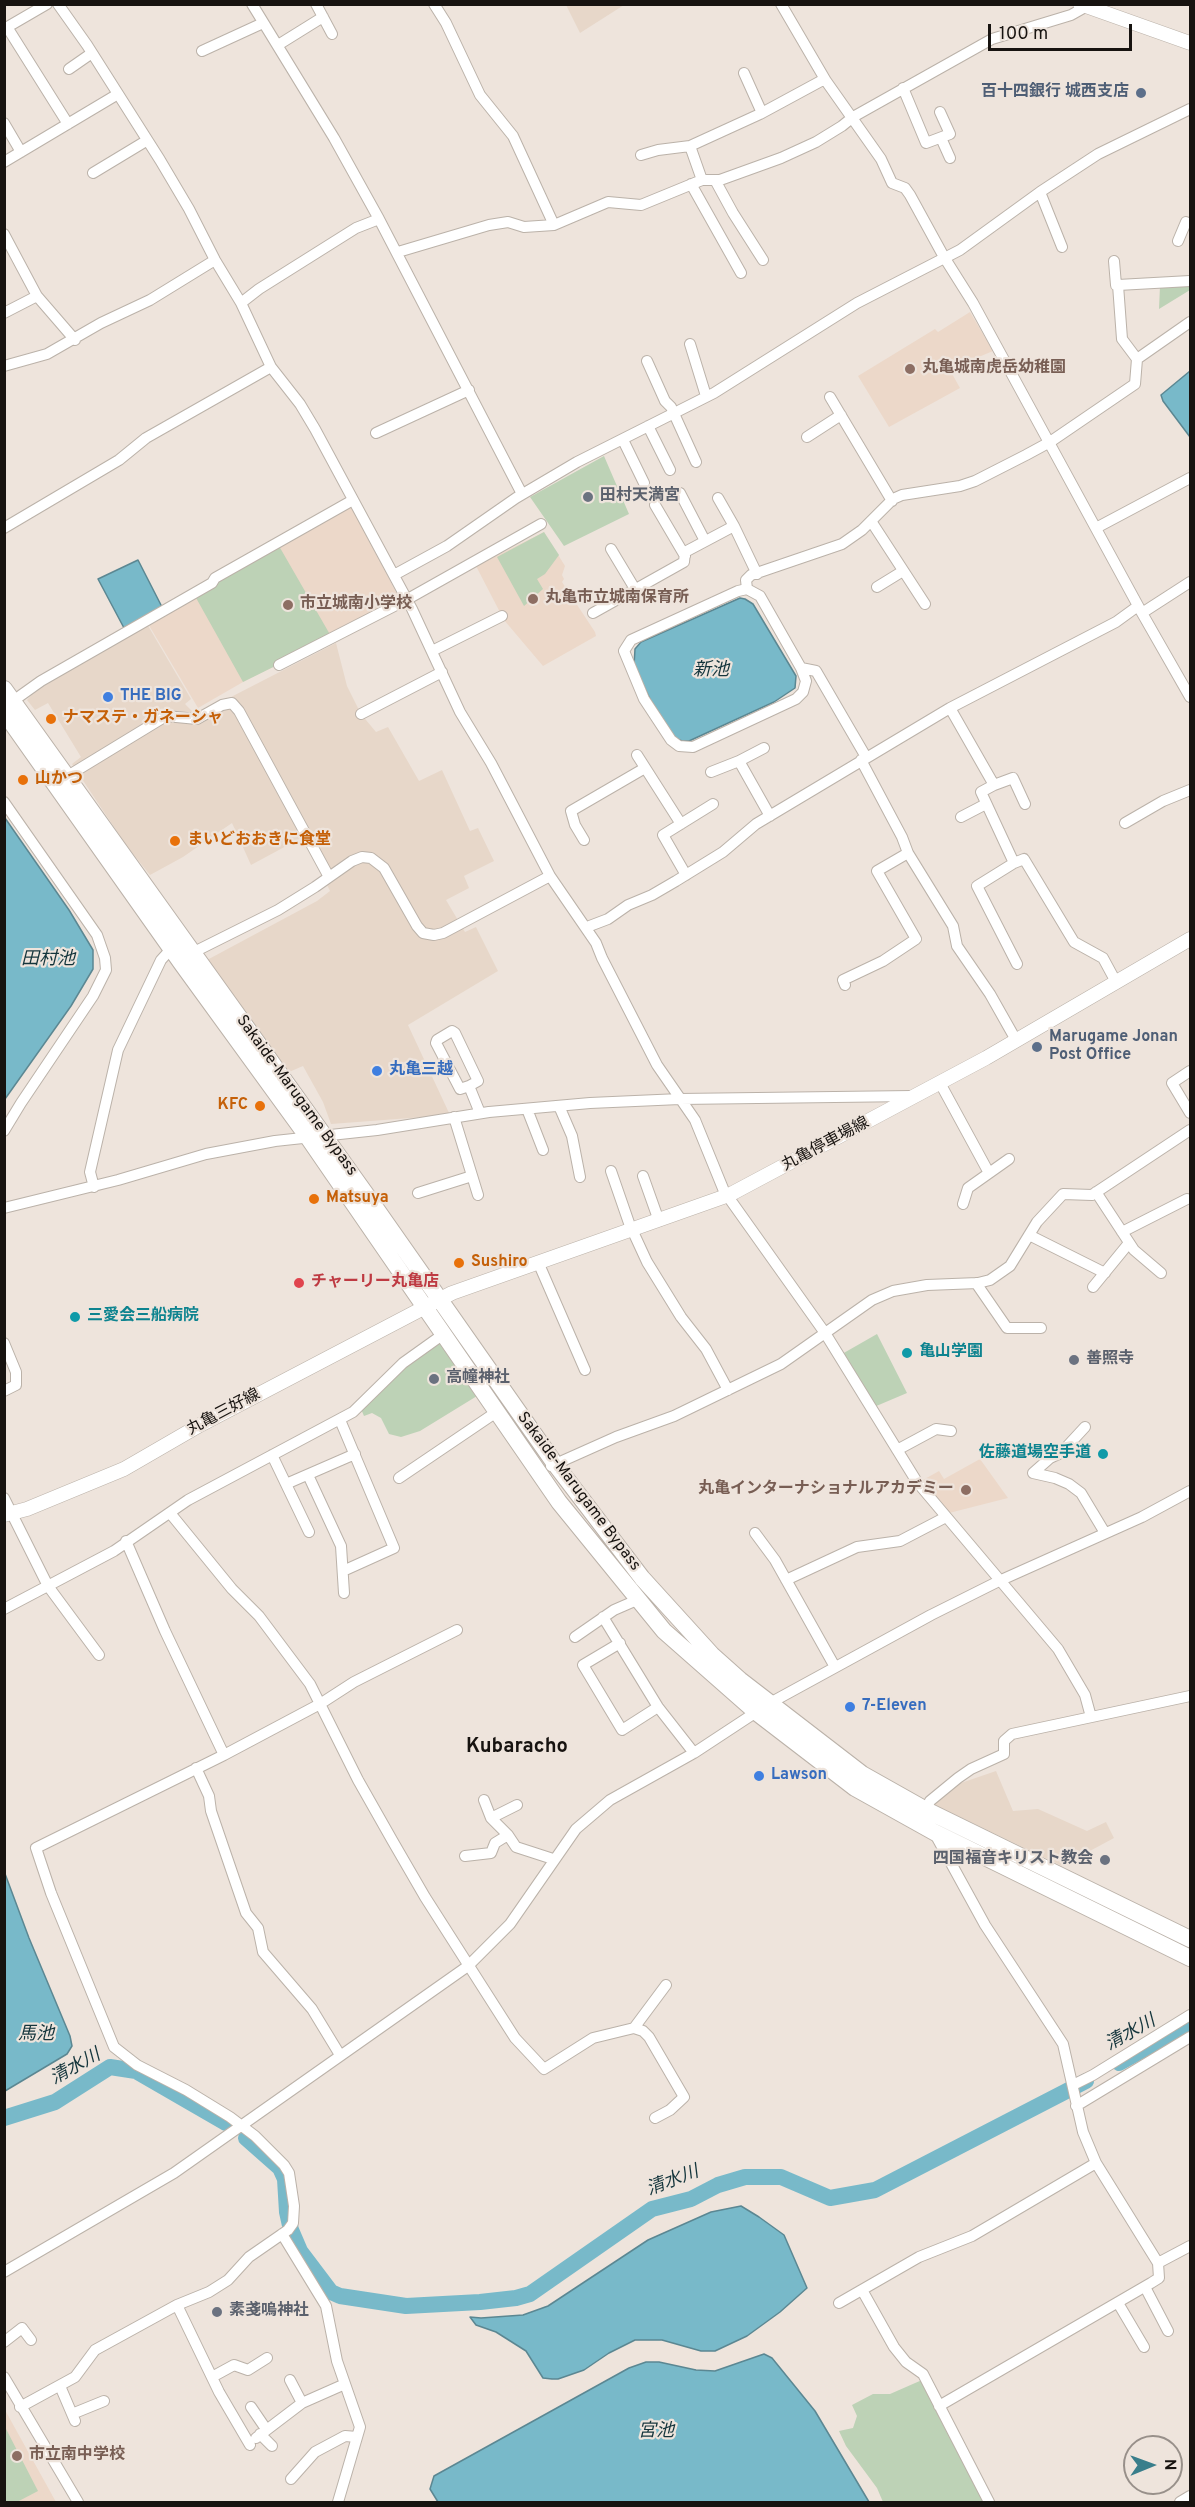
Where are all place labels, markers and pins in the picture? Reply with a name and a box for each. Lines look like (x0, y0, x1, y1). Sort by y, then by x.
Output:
place label: 百十四銀行 城西支店 (981, 83, 1129, 103)
marker: 百十四銀行 城西支店 (1134, 86, 1148, 100)
place label: 丸亀城南虎岳幼稚園 (922, 359, 1066, 379)
marker: 丸亀城南虎岳幼稚園 (903, 362, 917, 376)
place label: 田村天満宮 (600, 487, 680, 507)
marker: 田村天満宮 (581, 490, 595, 504)
place label: 丸亀市立城南保育所 (545, 589, 689, 609)
marker: 丸亀市立城南保育所 (526, 592, 540, 606)
place label: 市立城南小学校 (300, 595, 412, 615)
marker: 市立城南小学校 (281, 598, 295, 612)
place label: THE BIG (120, 687, 182, 707)
marker: THE BIG (101, 690, 115, 704)
place label: ナマステ・ガネーシャ (63, 709, 223, 729)
marker: ナマステ・ガネーシャ (44, 712, 58, 726)
place label: 山かつ (35, 770, 83, 790)
marker: 山かつ (16, 773, 30, 787)
place label: まいどおおきに食堂 (187, 831, 331, 851)
marker: まいどおおきに食堂 (168, 834, 182, 848)
place label: Marugame Jonan Post Office (1049, 1028, 1178, 1066)
marker: Marugame Jonan Post Office (1030, 1040, 1044, 1054)
place label: 丸亀三越 (389, 1061, 453, 1081)
marker: 丸亀三越 (370, 1064, 384, 1078)
place label: KFC (218, 1096, 248, 1116)
marker: KFC (253, 1099, 267, 1113)
place label: Matsuya (326, 1189, 389, 1209)
marker: Matsuya (307, 1192, 321, 1206)
place label: Sushiro (471, 1253, 527, 1273)
marker: Sushiro (452, 1256, 466, 1270)
place label: チャーリー丸亀店 (311, 1273, 439, 1293)
marker: チャーリー丸亀店 (292, 1276, 306, 1290)
place label: 三愛会三船病院 (87, 1307, 199, 1327)
marker: 三愛会三船病院 (68, 1310, 82, 1324)
place label: 亀山学園 (919, 1343, 983, 1363)
marker: 亀山学園 (900, 1346, 914, 1360)
place label: 善照寺 (1086, 1350, 1134, 1370)
marker: 善照寺 (1067, 1353, 1081, 1367)
place label: 高幢神社 (446, 1369, 510, 1389)
marker: 高幢神社 (427, 1372, 441, 1386)
place label: 佐藤道場空手道 (979, 1444, 1091, 1464)
marker: 佐藤道場空手道 (1096, 1447, 1110, 1461)
place label: 丸亀インターナショナルアカデミー (698, 1480, 954, 1500)
marker: 丸亀インターナショナルアカデミー (959, 1483, 973, 1497)
place label: 7-Eleven (862, 1697, 927, 1717)
marker: 7-Eleven (843, 1700, 857, 1714)
place label: Lawson (771, 1766, 827, 1786)
marker: Lawson (752, 1769, 766, 1783)
place label: 四国福音キリスト教会 (933, 1850, 1093, 1870)
marker: 四国福音キリスト教会 (1098, 1853, 1112, 1867)
place label: 素戔嗚神社 (229, 2302, 309, 2322)
marker: 素戔嗚神社 (210, 2305, 224, 2319)
place label: 市立南中学校 (29, 2446, 125, 2466)
marker: 市立南中学校 (10, 2449, 24, 2463)

